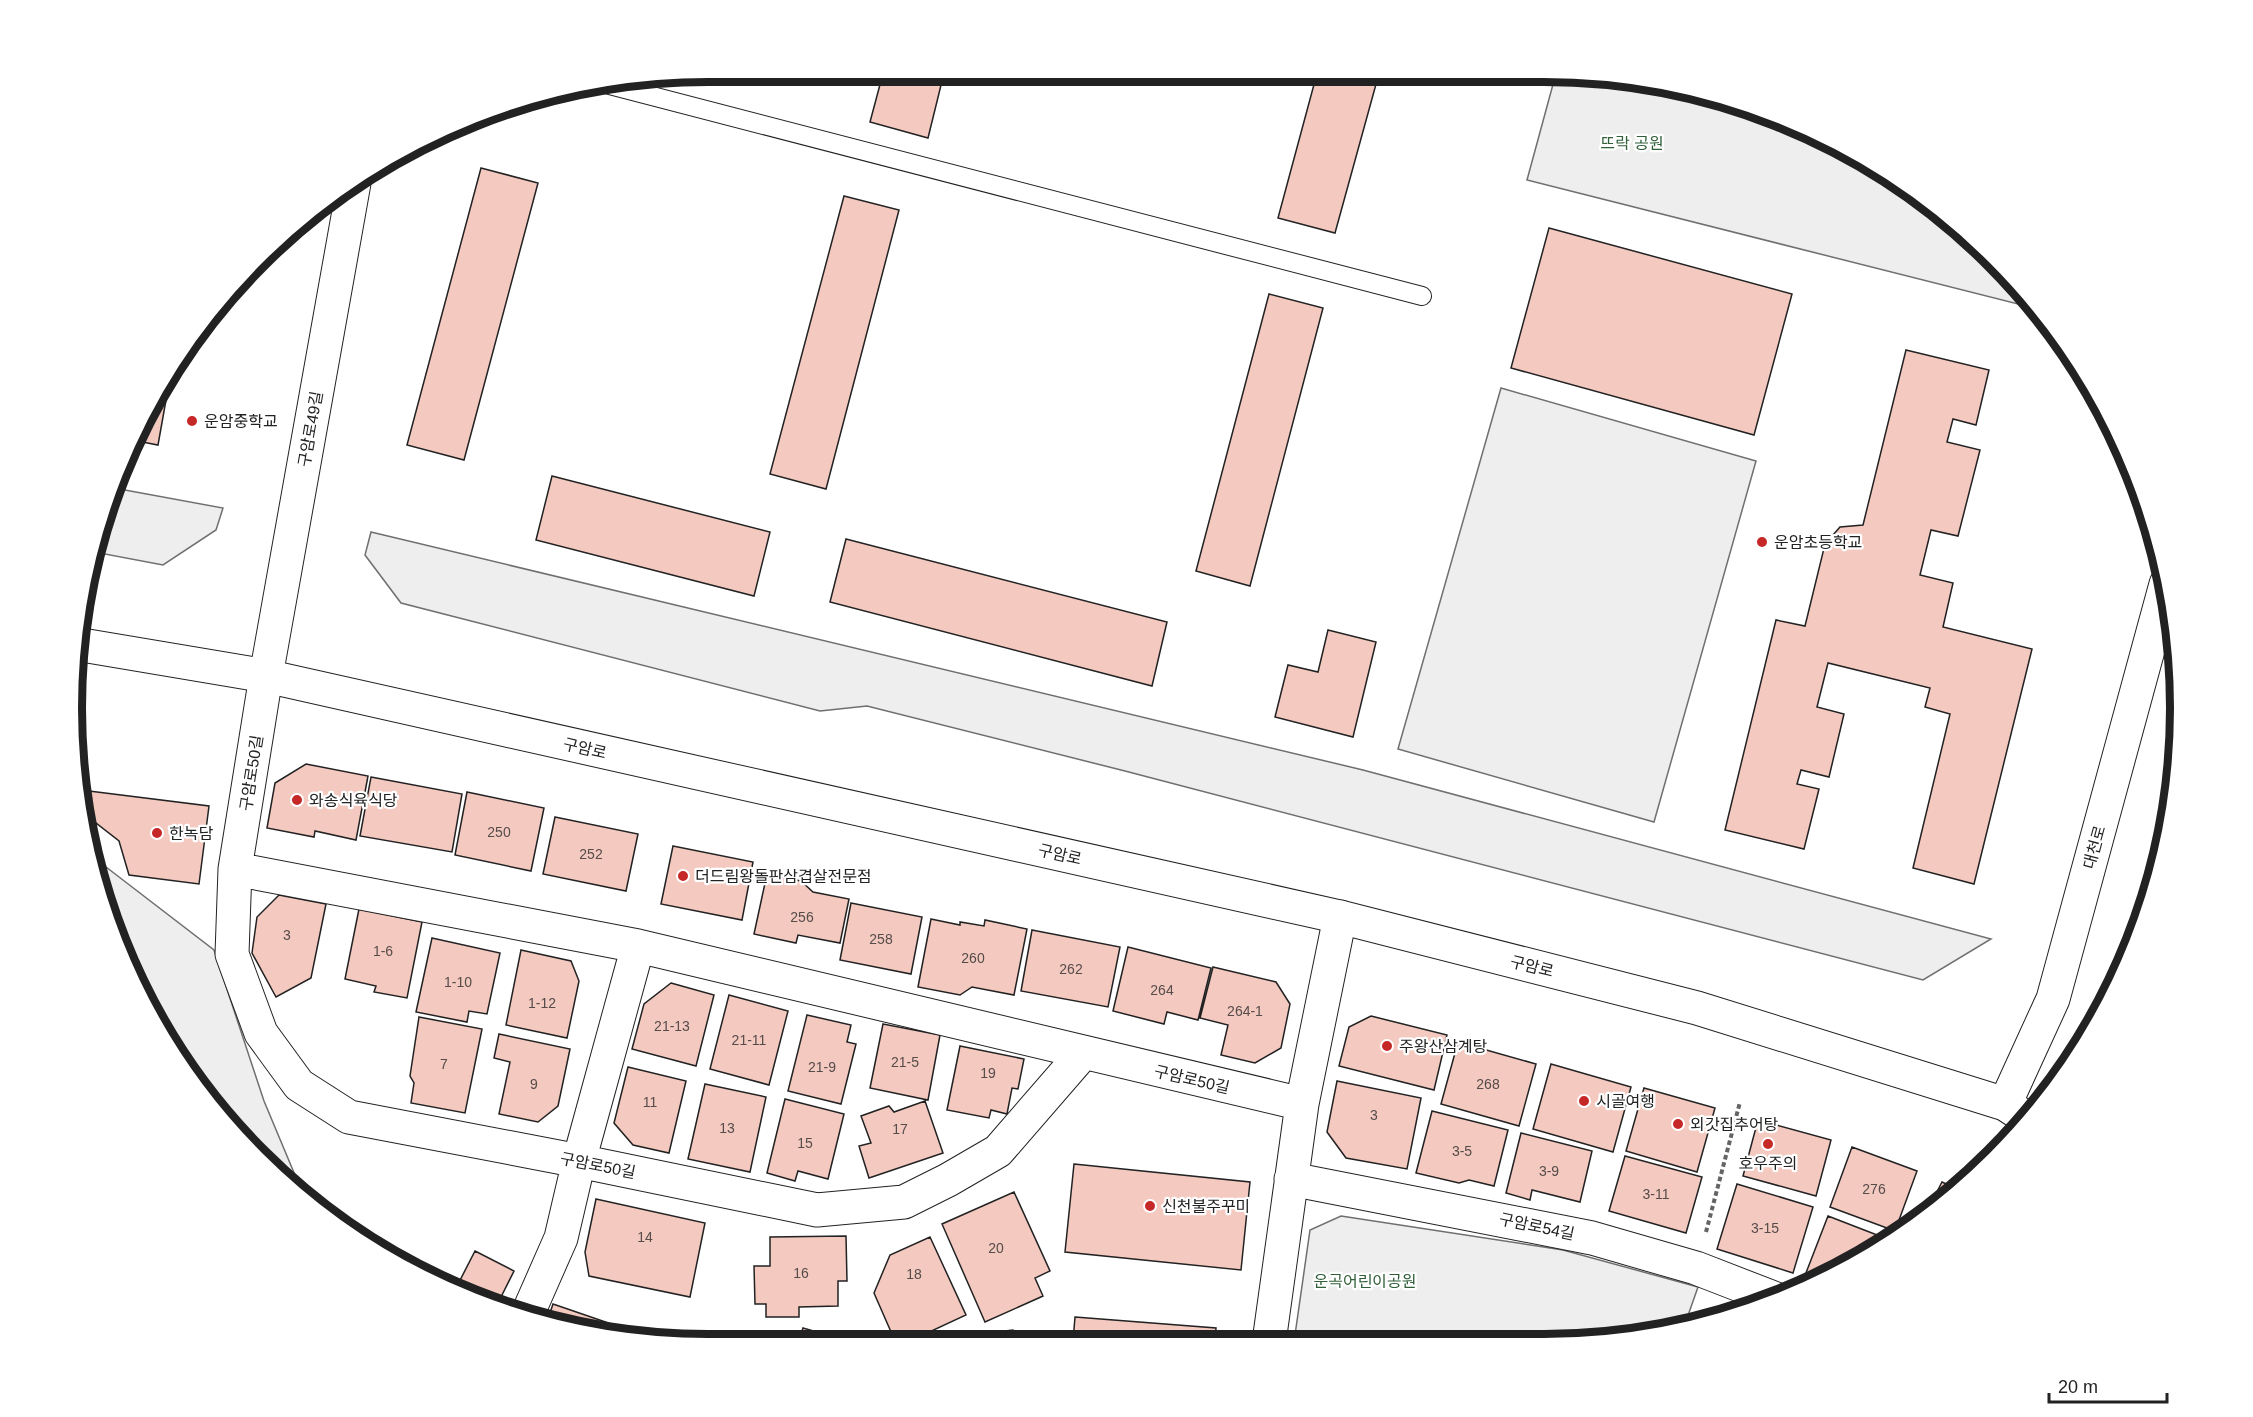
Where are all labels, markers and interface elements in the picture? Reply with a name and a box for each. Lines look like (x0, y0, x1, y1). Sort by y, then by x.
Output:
park label: 뜨락 공원 (1600, 135, 1664, 152)
street label: 구암로49길 (295, 390, 326, 468)
place label: 운암중학교 (204, 413, 278, 430)
marker: 운암중학교 (185, 414, 199, 428)
place label: 운암초등학교 (1774, 534, 1862, 551)
marker: 운암초등학교 (1755, 535, 1769, 549)
street label: 구암로50길 (237, 734, 266, 812)
street label: 구암로 (561, 735, 609, 762)
place label: 와송식육식당 (309, 792, 398, 809)
marker: 와송식육식당 (290, 793, 304, 807)
street label: 대천로 (2081, 823, 2108, 871)
house number: 250 (487, 824, 511, 840)
place label: 한녹담 (169, 825, 213, 842)
marker: 한녹담 (150, 826, 164, 840)
street label: 구암로 (1036, 841, 1084, 868)
house number: 252 (579, 846, 603, 862)
place label: 더드림왕돌판삼겹살전문점 (695, 868, 872, 885)
marker: 더드림왕돌판삼겹살전문점 (676, 869, 690, 883)
house number: 256 (790, 909, 814, 925)
house number: 3 (283, 927, 291, 943)
house number: 258 (869, 931, 893, 947)
house number: 1-6 (373, 943, 393, 959)
house number: 260 (961, 950, 985, 966)
street label: 구암로 (1508, 953, 1556, 980)
house number: 262 (1059, 961, 1083, 977)
house number: 1-10 (444, 974, 472, 990)
house number: 264 (1150, 982, 1174, 998)
house number: 1-12 (528, 995, 556, 1011)
house number: 264-1 (1227, 1003, 1263, 1019)
house number: 21-13 (654, 1018, 690, 1034)
house number: 21-11 (732, 1032, 767, 1048)
place label: 주왕산삼계탕 (1399, 1038, 1488, 1055)
marker: 주왕산삼계탕 (1380, 1039, 1394, 1053)
house number: 21-5 (891, 1054, 919, 1070)
house number: 7 (440, 1056, 448, 1072)
house number: 21-9 (808, 1059, 836, 1075)
street label: 구암로50길 (1153, 1063, 1231, 1096)
house number: 19 (980, 1065, 996, 1081)
house number: 9 (530, 1076, 538, 1092)
house number: 268 (1476, 1076, 1500, 1092)
place label: 시골여행 (1596, 1093, 1655, 1110)
house number: 11 (643, 1094, 657, 1110)
marker: 시골여행 (1577, 1094, 1591, 1108)
house number: 3 (1370, 1107, 1378, 1123)
place label: 외갓집추어탕 (1690, 1116, 1779, 1133)
marker: 외갓집추어탕 (1671, 1117, 1685, 1131)
house number: 13 (719, 1120, 735, 1136)
house number: 17 (892, 1121, 908, 1137)
house number: 15 (797, 1135, 813, 1151)
marker: 호우주의 (1761, 1137, 1775, 1151)
house number: 3-5 (1452, 1143, 1472, 1159)
street label: 구암로50길 (559, 1150, 637, 1181)
place label: 호우주의 (1739, 1155, 1797, 1172)
house number: 3-9 (1539, 1163, 1559, 1179)
house number: 276 (1862, 1181, 1886, 1197)
house number: 3-11 (1643, 1186, 1670, 1202)
place label: 신천불주꾸미 (1162, 1198, 1250, 1215)
marker: 신천불주꾸미 (1143, 1199, 1157, 1213)
street label: 구암로54길 (1498, 1210, 1576, 1243)
house number: 3-15 (1751, 1220, 1779, 1236)
house number: 14 (637, 1229, 653, 1245)
house number: 20 (988, 1240, 1004, 1256)
house number: 16 (793, 1265, 809, 1281)
house number: 18 (906, 1266, 922, 1282)
park label: 운곡어린이공원 (1313, 1273, 1417, 1290)
scale bar (2049, 1366, 2168, 1404)
text: 20 m (2058, 1377, 2098, 1397)

